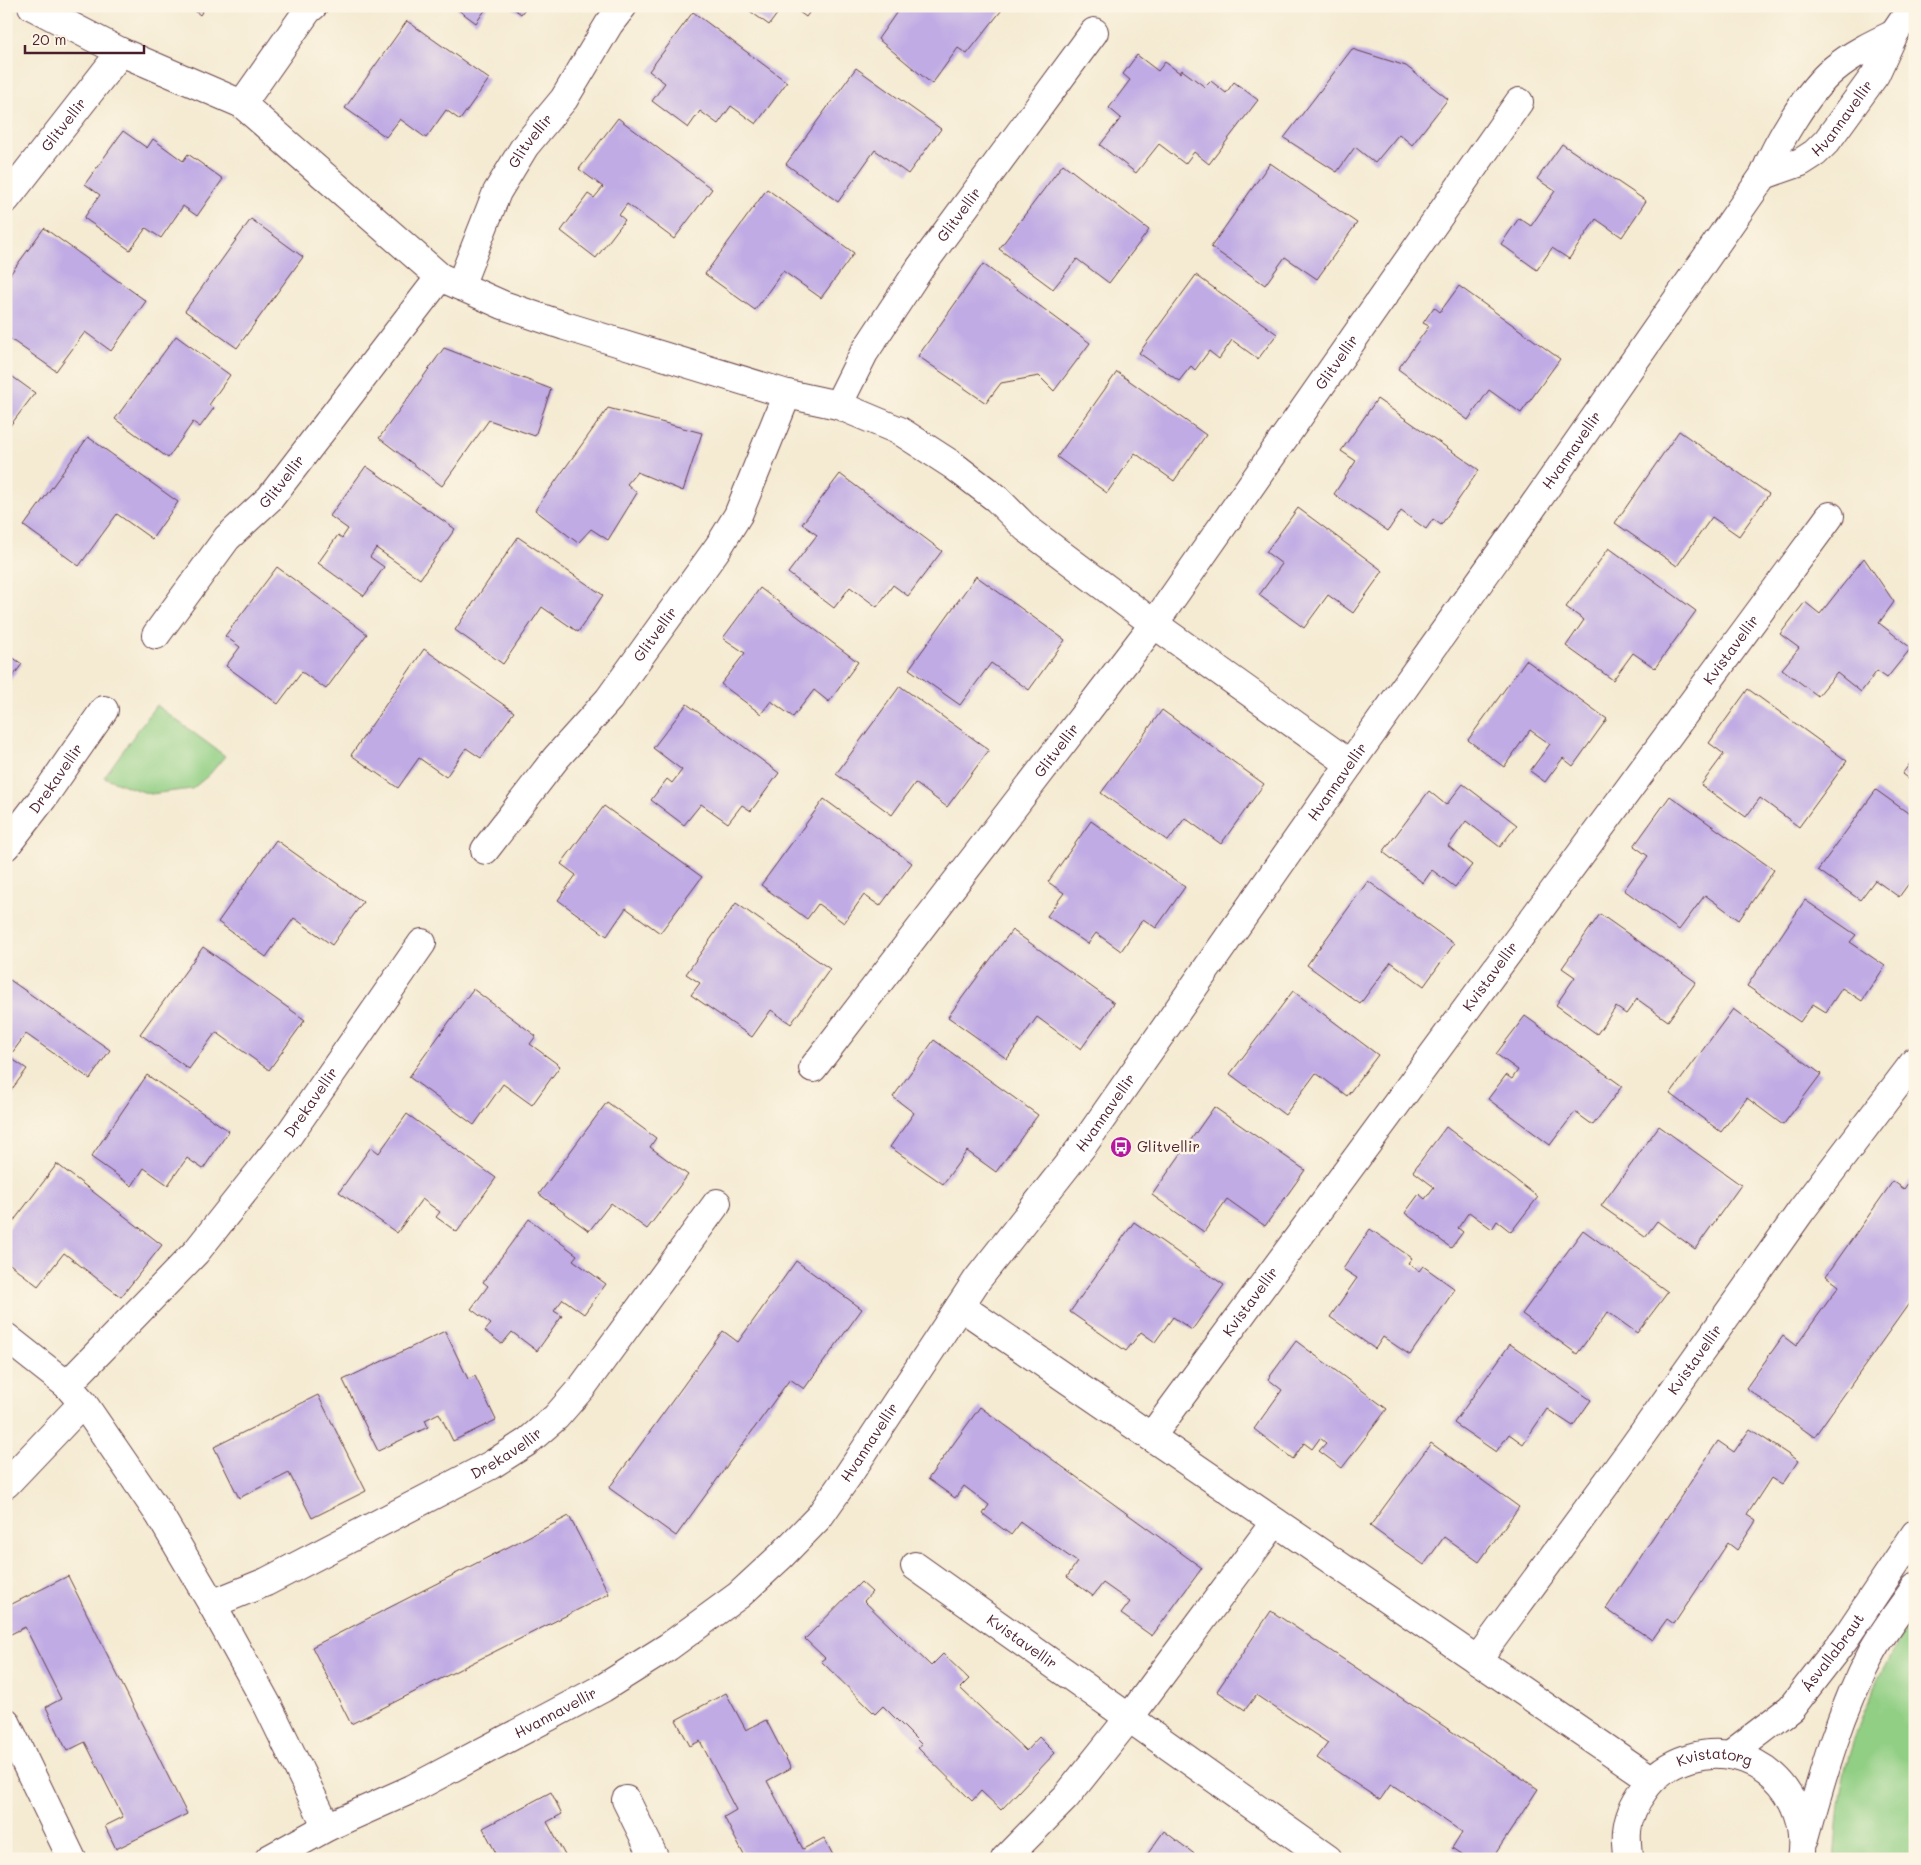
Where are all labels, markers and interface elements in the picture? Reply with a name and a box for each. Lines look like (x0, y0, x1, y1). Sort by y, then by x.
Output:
scale bar (25, 22, 144, 54)
text: 20 m (32, 29, 66, 49)
street label: Hvannavellir (1806, 76, 1877, 160)
street label: Glitvellir (36, 93, 90, 155)
street label: Glitvellir (503, 109, 557, 171)
street label: Glitvellir (932, 183, 985, 246)
street label: Glitvellir (1310, 330, 1362, 393)
street label: Hvannavellir (1537, 407, 1605, 493)
street label: Glitvellir (254, 450, 309, 512)
street label: Glitvellir (628, 602, 681, 665)
street label: Kvistavellir (1698, 610, 1763, 688)
street label: Glitvellir (1029, 719, 1083, 781)
street label: Hvannavellir (1302, 738, 1371, 824)
street label: Drekavellir (24, 739, 87, 817)
street label: Kvistavellir (1457, 937, 1522, 1015)
street label: Drekavellir (279, 1063, 342, 1141)
street label: Hvannavellir (1071, 1069, 1139, 1155)
bus stop icon: Glitvellir (1109, 1135, 1133, 1159)
place label: Glitvellir (1137, 1136, 1200, 1156)
street label: Kvistavellir (1218, 1262, 1282, 1340)
street label: Kvistavellir (1662, 1320, 1726, 1398)
street label: Hvannavellir (835, 1399, 902, 1486)
street label: Drekavellir (467, 1423, 546, 1483)
street label: Kvistavellir (983, 1609, 1062, 1673)
street label: Ásvallabraut (1796, 1609, 1868, 1695)
street label: Hvannavellir (510, 1682, 600, 1742)
street label: Kvistatorg (1673, 1743, 1756, 1771)

